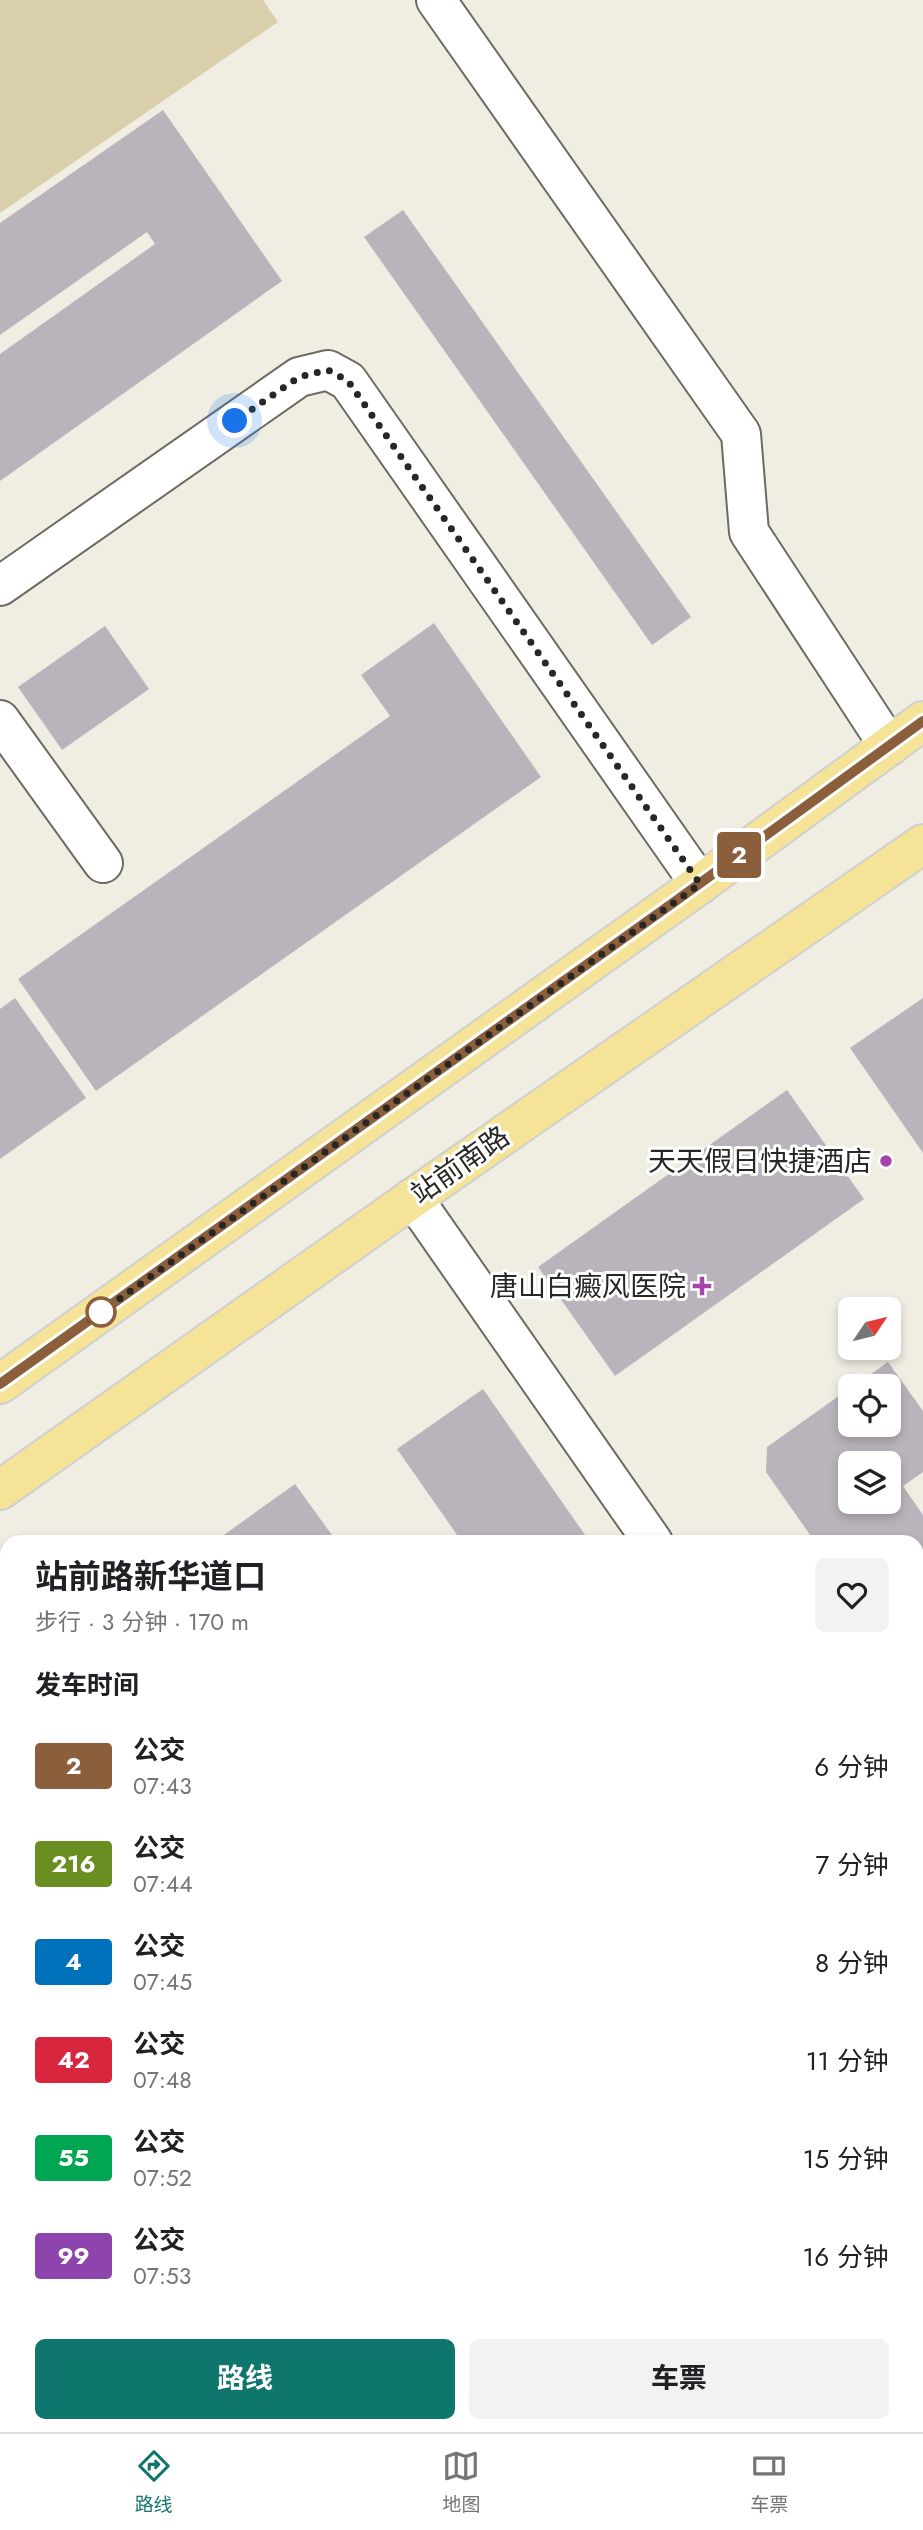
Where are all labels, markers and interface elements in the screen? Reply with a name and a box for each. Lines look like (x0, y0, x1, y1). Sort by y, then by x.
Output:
your location (217, 403, 252, 438)
line badge: 2 (716, 832, 762, 878)
text: 2 (731, 837, 747, 872)
street label: 站前南路 (402, 1116, 518, 1214)
place label: 天天假日快捷酒店 (648, 1141, 872, 1182)
marker: 天天假日快捷酒店 (878, 1153, 894, 1169)
place label: 唐山白癜风医院 (490, 1266, 686, 1307)
marker: 唐山白癜风医院 (692, 1276, 712, 1296)
unlabelled marker (86, 1297, 116, 1327)
north arrow (838, 1297, 901, 1360)
map controls (838, 1297, 901, 1514)
button: locate (838, 1374, 901, 1437)
button: layers (838, 1451, 901, 1514)
text: 站前路新华道口 (35, 1553, 266, 1600)
button: heart (815, 1558, 889, 1632)
text: 步行 · 3 分钟 · 170 m (35, 1605, 249, 1639)
text: 发车时间 (35, 1666, 139, 1704)
text: 公交 (133, 1731, 185, 1769)
text: 2 (66, 1748, 81, 1783)
text: 6 分钟 (814, 1748, 889, 1786)
text: 07:43 (133, 1769, 192, 1803)
text: 公交 (133, 1829, 185, 1867)
text: 216 (51, 1846, 96, 1881)
text: 7 分钟 (816, 1846, 889, 1884)
text: 07:44 (133, 1867, 193, 1901)
text: 公交 (133, 1927, 185, 1965)
text: 4 (65, 1944, 82, 1979)
text: 8 分钟 (815, 1944, 889, 1982)
text: 07:45 (133, 1965, 192, 1999)
text: 公交 (133, 2025, 185, 2063)
text: 42 (57, 2042, 90, 2077)
text: 11 分钟 (806, 2042, 889, 2080)
text: 07:48 (133, 2063, 192, 2097)
text: 公交 (133, 2123, 185, 2161)
text: 55 (58, 2140, 89, 2175)
text: 15 分钟 (803, 2140, 889, 2178)
text: 07:52 (133, 2161, 192, 2195)
text: 公交 (133, 2221, 185, 2259)
text: 99 (57, 2238, 90, 2273)
text: 16 分钟 (803, 2238, 889, 2276)
text: 07:53 (133, 2259, 191, 2293)
button: 路线 (35, 2339, 455, 2419)
button: 车票 (469, 2339, 889, 2419)
tab: 路线 (135, 2447, 173, 2518)
tab: 地图 (442, 2447, 480, 2518)
tab: 车票 (750, 2447, 788, 2518)

